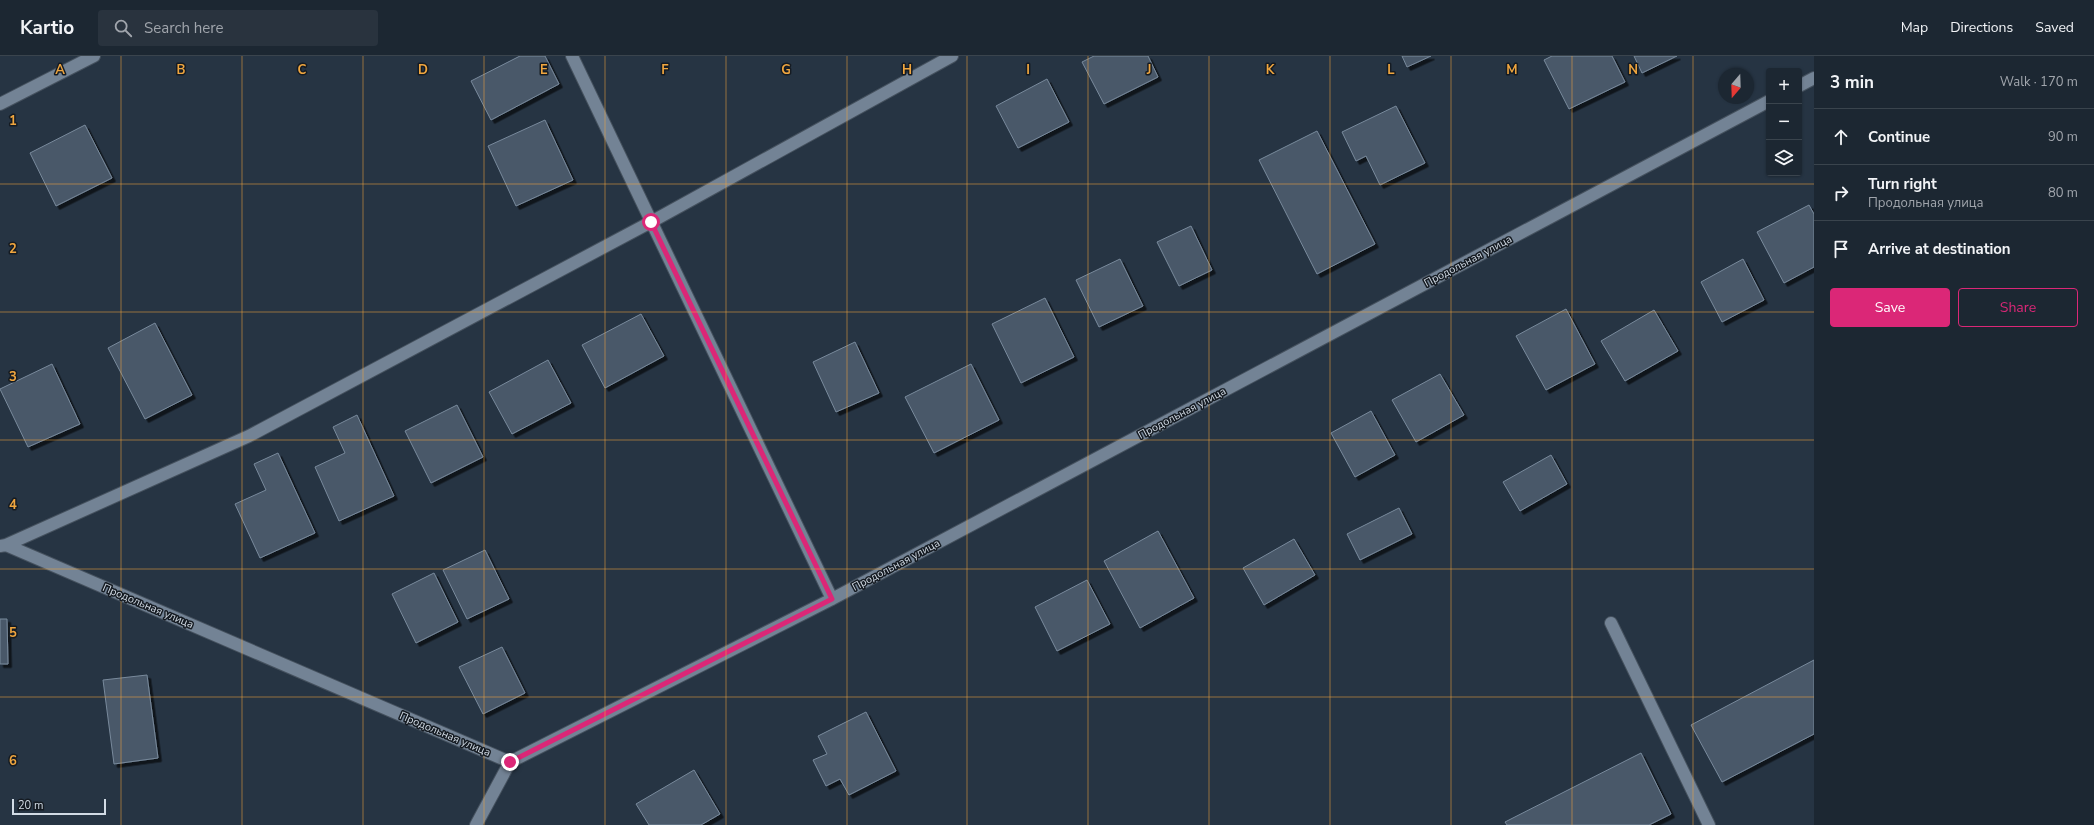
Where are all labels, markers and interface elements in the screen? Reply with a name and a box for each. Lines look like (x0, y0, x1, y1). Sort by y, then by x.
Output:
search box (98, 10, 378, 46)
text: Kartio (20, 15, 74, 41)
icon: search (112, 17, 134, 39)
text: Search here (144, 18, 224, 38)
text: Map (1901, 18, 1928, 37)
text: Directions (1950, 18, 2013, 37)
text: Saved (2035, 18, 2074, 37)
text: A (55, 61, 65, 79)
text: B (177, 61, 186, 79)
text: C (298, 61, 307, 79)
text: D (418, 61, 428, 79)
text: E (540, 61, 548, 79)
text: F (661, 61, 669, 79)
text: G (781, 61, 791, 79)
text: H (902, 61, 912, 79)
text: I (1026, 61, 1030, 79)
text: J (1146, 61, 1151, 79)
text: K (1266, 61, 1275, 79)
text: L (1387, 61, 1395, 79)
text: M (1506, 61, 1518, 79)
text: N (1628, 61, 1638, 79)
north arrow (1718, 68, 1754, 104)
map controls (1766, 68, 1802, 176)
button: + (1766, 68, 1802, 104)
text: 3 min (1830, 71, 1874, 94)
text: Walk · 170 m (2000, 73, 2078, 91)
button: − (1766, 104, 1802, 140)
text: 1 (9, 112, 17, 130)
icon: ahead (1830, 126, 1852, 148)
text: Continue (1868, 127, 1930, 147)
text: 90 m (2048, 128, 2078, 146)
button: layers (1766, 140, 1802, 176)
text: Turn right (1868, 174, 1937, 194)
icon: right (1830, 182, 1852, 204)
text: 80 m (2048, 184, 2078, 202)
text: Продольная улица (1868, 194, 1984, 212)
route start (642, 213, 660, 231)
street label: Продольная улица (1421, 231, 1515, 291)
icon: arrive (1830, 238, 1852, 260)
text: Arrive at destination (1868, 239, 2011, 259)
text: 2 (9, 240, 17, 258)
button: Save (1830, 288, 1950, 327)
button: Share (1958, 288, 2078, 327)
text: 3 (9, 368, 17, 386)
street label: Продольная улица (1135, 383, 1229, 443)
text: 4 (9, 496, 17, 514)
street label: Продольная улица (849, 535, 943, 595)
street label: Продольная улица (100, 580, 196, 632)
text: 5 (9, 624, 17, 642)
street label: Продольная улица (397, 708, 493, 760)
text: 6 (9, 752, 17, 770)
route end (501, 753, 519, 771)
scale bar (12, 797, 106, 816)
text: 20 m (18, 798, 43, 813)

